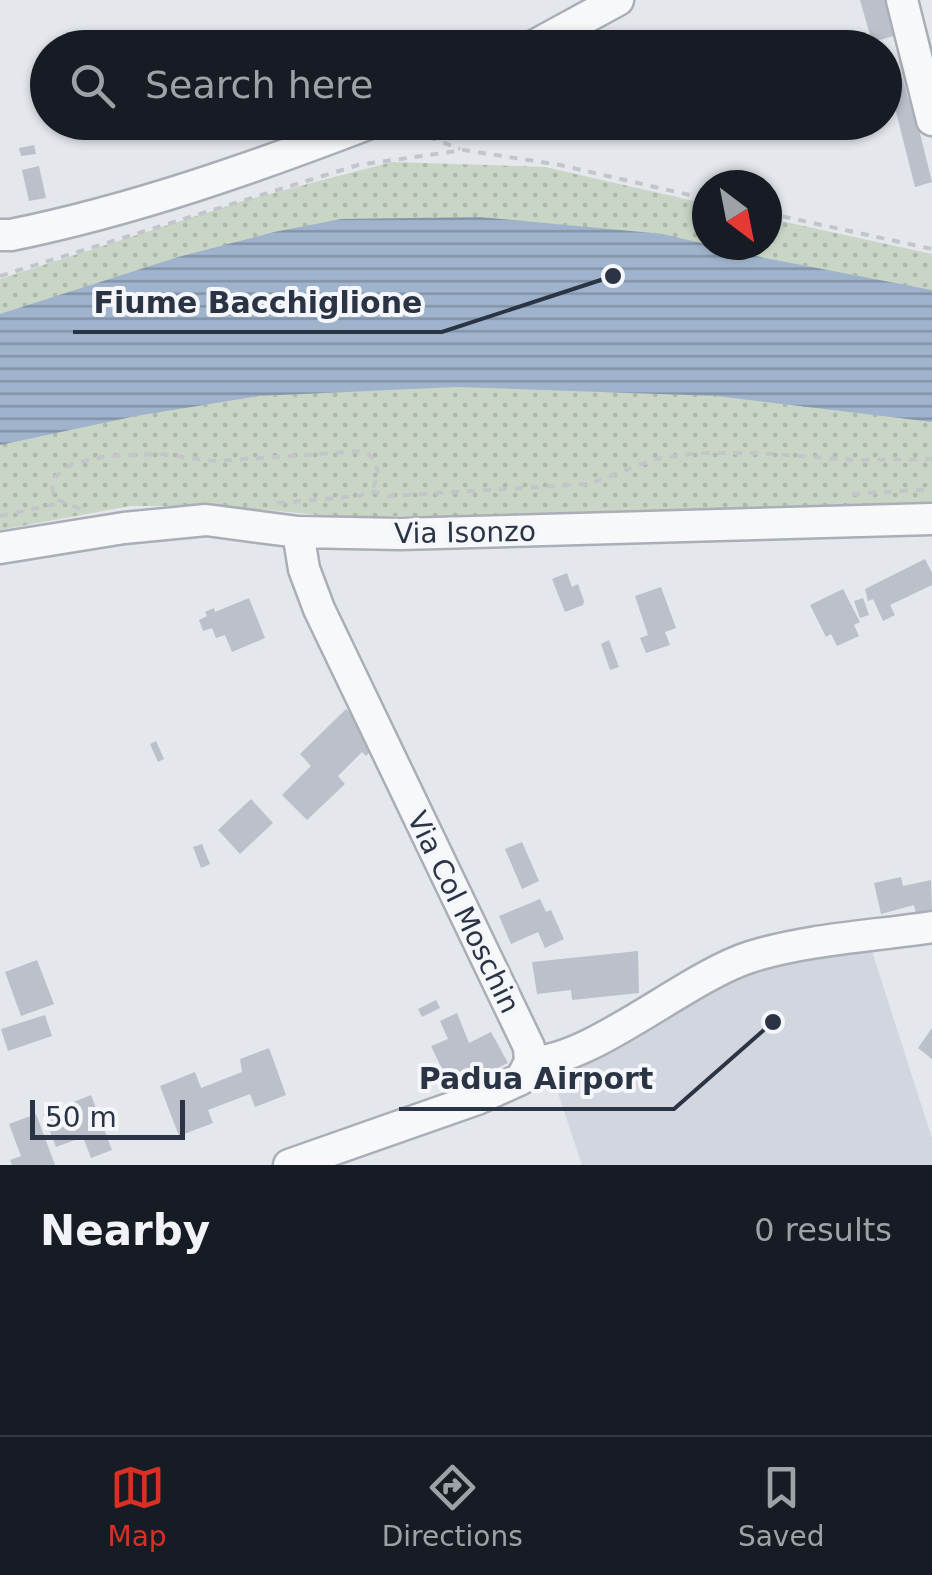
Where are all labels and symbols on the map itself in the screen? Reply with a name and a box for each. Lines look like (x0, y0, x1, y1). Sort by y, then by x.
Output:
north arrow (692, 170, 782, 260)
callout: Fiume Bacchiglione (73, 272, 442, 332)
text: Fiume Bacchiglione (94, 285, 422, 320)
street label: Via Isonzo (394, 515, 536, 550)
street label: Via Col Moschin (400, 806, 527, 1018)
callout: Padua Airport (399, 1049, 674, 1109)
text: Padua Airport (419, 1061, 653, 1096)
scale bar (30, 1095, 185, 1140)

